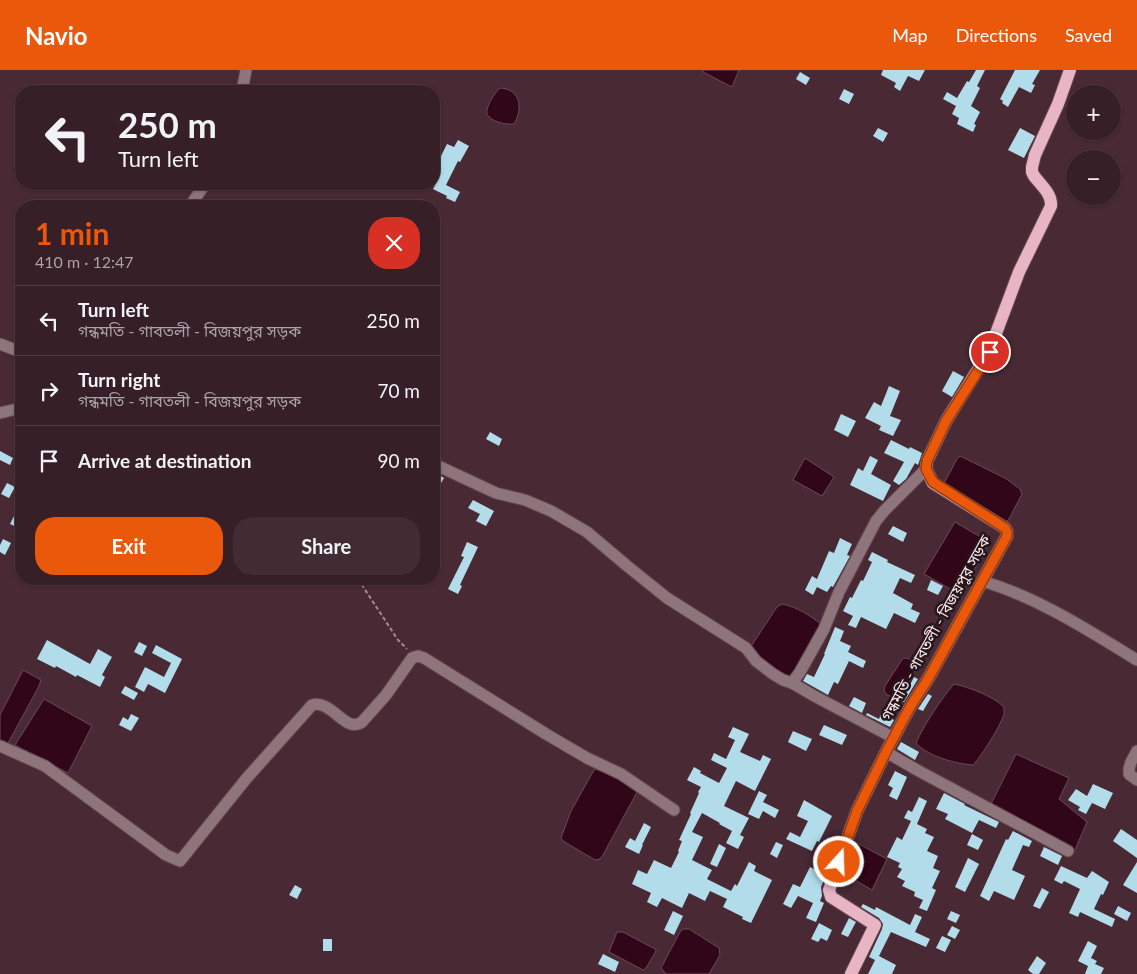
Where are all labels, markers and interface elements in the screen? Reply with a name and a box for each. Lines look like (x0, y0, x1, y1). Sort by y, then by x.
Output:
text: Navio (25, 21, 88, 50)
text: Map (892, 24, 928, 46)
text: Directions (956, 24, 1037, 46)
text: Saved (1065, 24, 1112, 46)
map controls (1066, 85, 1121, 205)
button: + (1066, 85, 1121, 140)
text: 250 m (118, 103, 217, 145)
icon: left (35, 105, 100, 170)
text: Turn left (118, 145, 199, 172)
button: − (1066, 150, 1121, 205)
text: 1 min (35, 215, 109, 251)
button: close (368, 217, 420, 269)
text: 410 m · 12:47 (35, 252, 134, 271)
text: Turn left (78, 298, 149, 321)
icon: left (35, 307, 63, 335)
text: 250 m (366, 309, 420, 332)
text: গন্ধমতি - গাবতলী - বিজয়পুর সড়ক (78, 321, 301, 340)
pin (969, 331, 1011, 373)
icon: arrive (976, 338, 1004, 366)
text: Turn right (78, 368, 160, 391)
icon: right (35, 377, 63, 405)
text: 70 m (377, 379, 420, 402)
text: গন্ধমতি - গাবতলী - বিজয়পুর সড়ক (78, 391, 301, 410)
icon: arrive (35, 447, 63, 475)
text: Arrive at destination (78, 449, 251, 472)
text: 90 m (377, 449, 420, 472)
button: Exit (35, 517, 223, 575)
button: Share (233, 517, 420, 575)
street label: গন্ধমতি - গাবতলী - বিজয়পুর সড়ক (877, 531, 995, 724)
position arrow (812, 835, 864, 887)

